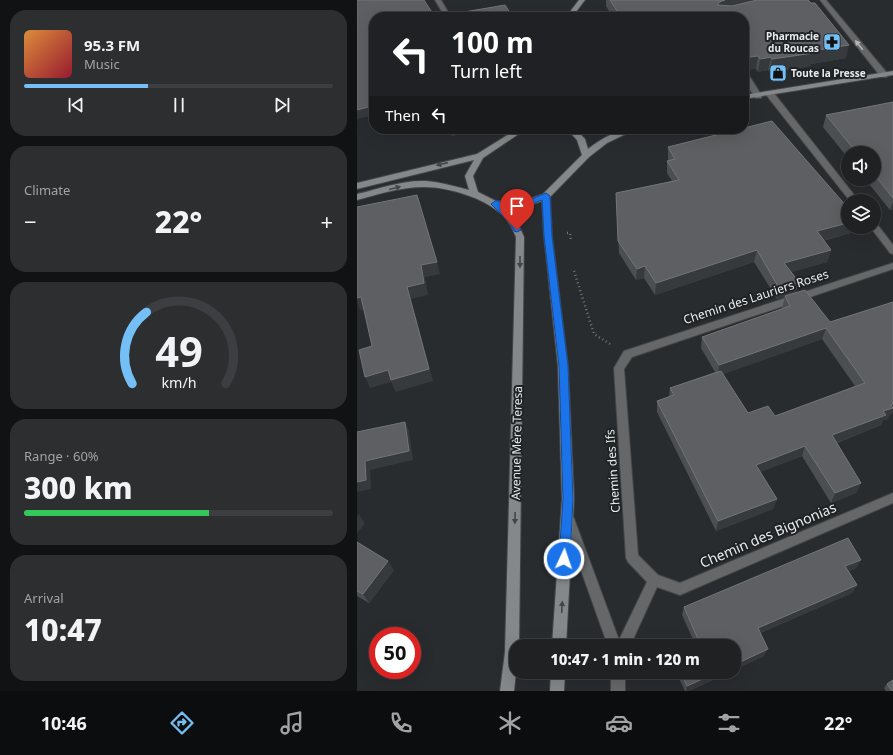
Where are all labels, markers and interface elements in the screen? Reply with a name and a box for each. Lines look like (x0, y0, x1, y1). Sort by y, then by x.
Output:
text: 100 m (451, 23, 534, 61)
icon: left (385, 28, 437, 80)
place label: Pharmacie du Roucas (766, 29, 819, 55)
pharmacy icon: Pharmacie du Roucas (822, 32, 842, 52)
text: 95.3 FM (84, 35, 140, 55)
one-way arrow (855, 39, 863, 50)
text: Music (84, 55, 120, 73)
text: Turn left (451, 59, 522, 83)
shop icon: Toute la Presse (768, 63, 788, 83)
place label: Toute la Presse (791, 66, 866, 80)
icon: previous (65, 94, 87, 116)
icon: pause (168, 94, 190, 116)
icon: next (271, 94, 293, 116)
icon: left (428, 104, 450, 126)
text: Then (385, 105, 420, 125)
map controls (841, 146, 881, 234)
button: sound (841, 146, 881, 186)
one-way arrow (436, 162, 448, 168)
text: Climate (24, 181, 70, 199)
one-way arrow (389, 184, 401, 190)
pin (500, 189, 534, 230)
button: layers (841, 194, 881, 234)
icon: arrive (506, 195, 528, 217)
text: 22° (155, 201, 202, 242)
text: − (24, 206, 37, 236)
text: + (320, 206, 333, 236)
one-way arrow (517, 256, 523, 269)
street label: Chemin des Lauriers Roses (681, 265, 831, 328)
text: 49 (155, 322, 202, 378)
text: km/h (161, 372, 196, 391)
street label: Avenue Mère Teresa (507, 386, 526, 500)
street label: Chemin des Ifs (601, 429, 624, 513)
text: Range · 60% (24, 447, 99, 465)
text: 300 km (24, 467, 133, 508)
street label: Chemin des Bignonias (697, 497, 839, 572)
one-way arrow (512, 512, 518, 525)
position arrow (543, 538, 585, 580)
text: Arrival (24, 589, 64, 607)
one-way arrow (558, 601, 565, 613)
text: 10:47 (24, 609, 102, 650)
speed limit sign: 50 (369, 627, 421, 679)
text: 10:47 · 1 min · 120 m (550, 649, 700, 669)
icon: directions (168, 709, 196, 737)
icon: music (278, 709, 306, 737)
icon: phone (387, 709, 415, 737)
icon: climate (496, 709, 524, 737)
icon: car (605, 709, 633, 737)
icon: filters (715, 709, 743, 737)
text: 10:46 (41, 711, 87, 735)
text: 22° (824, 711, 852, 735)

